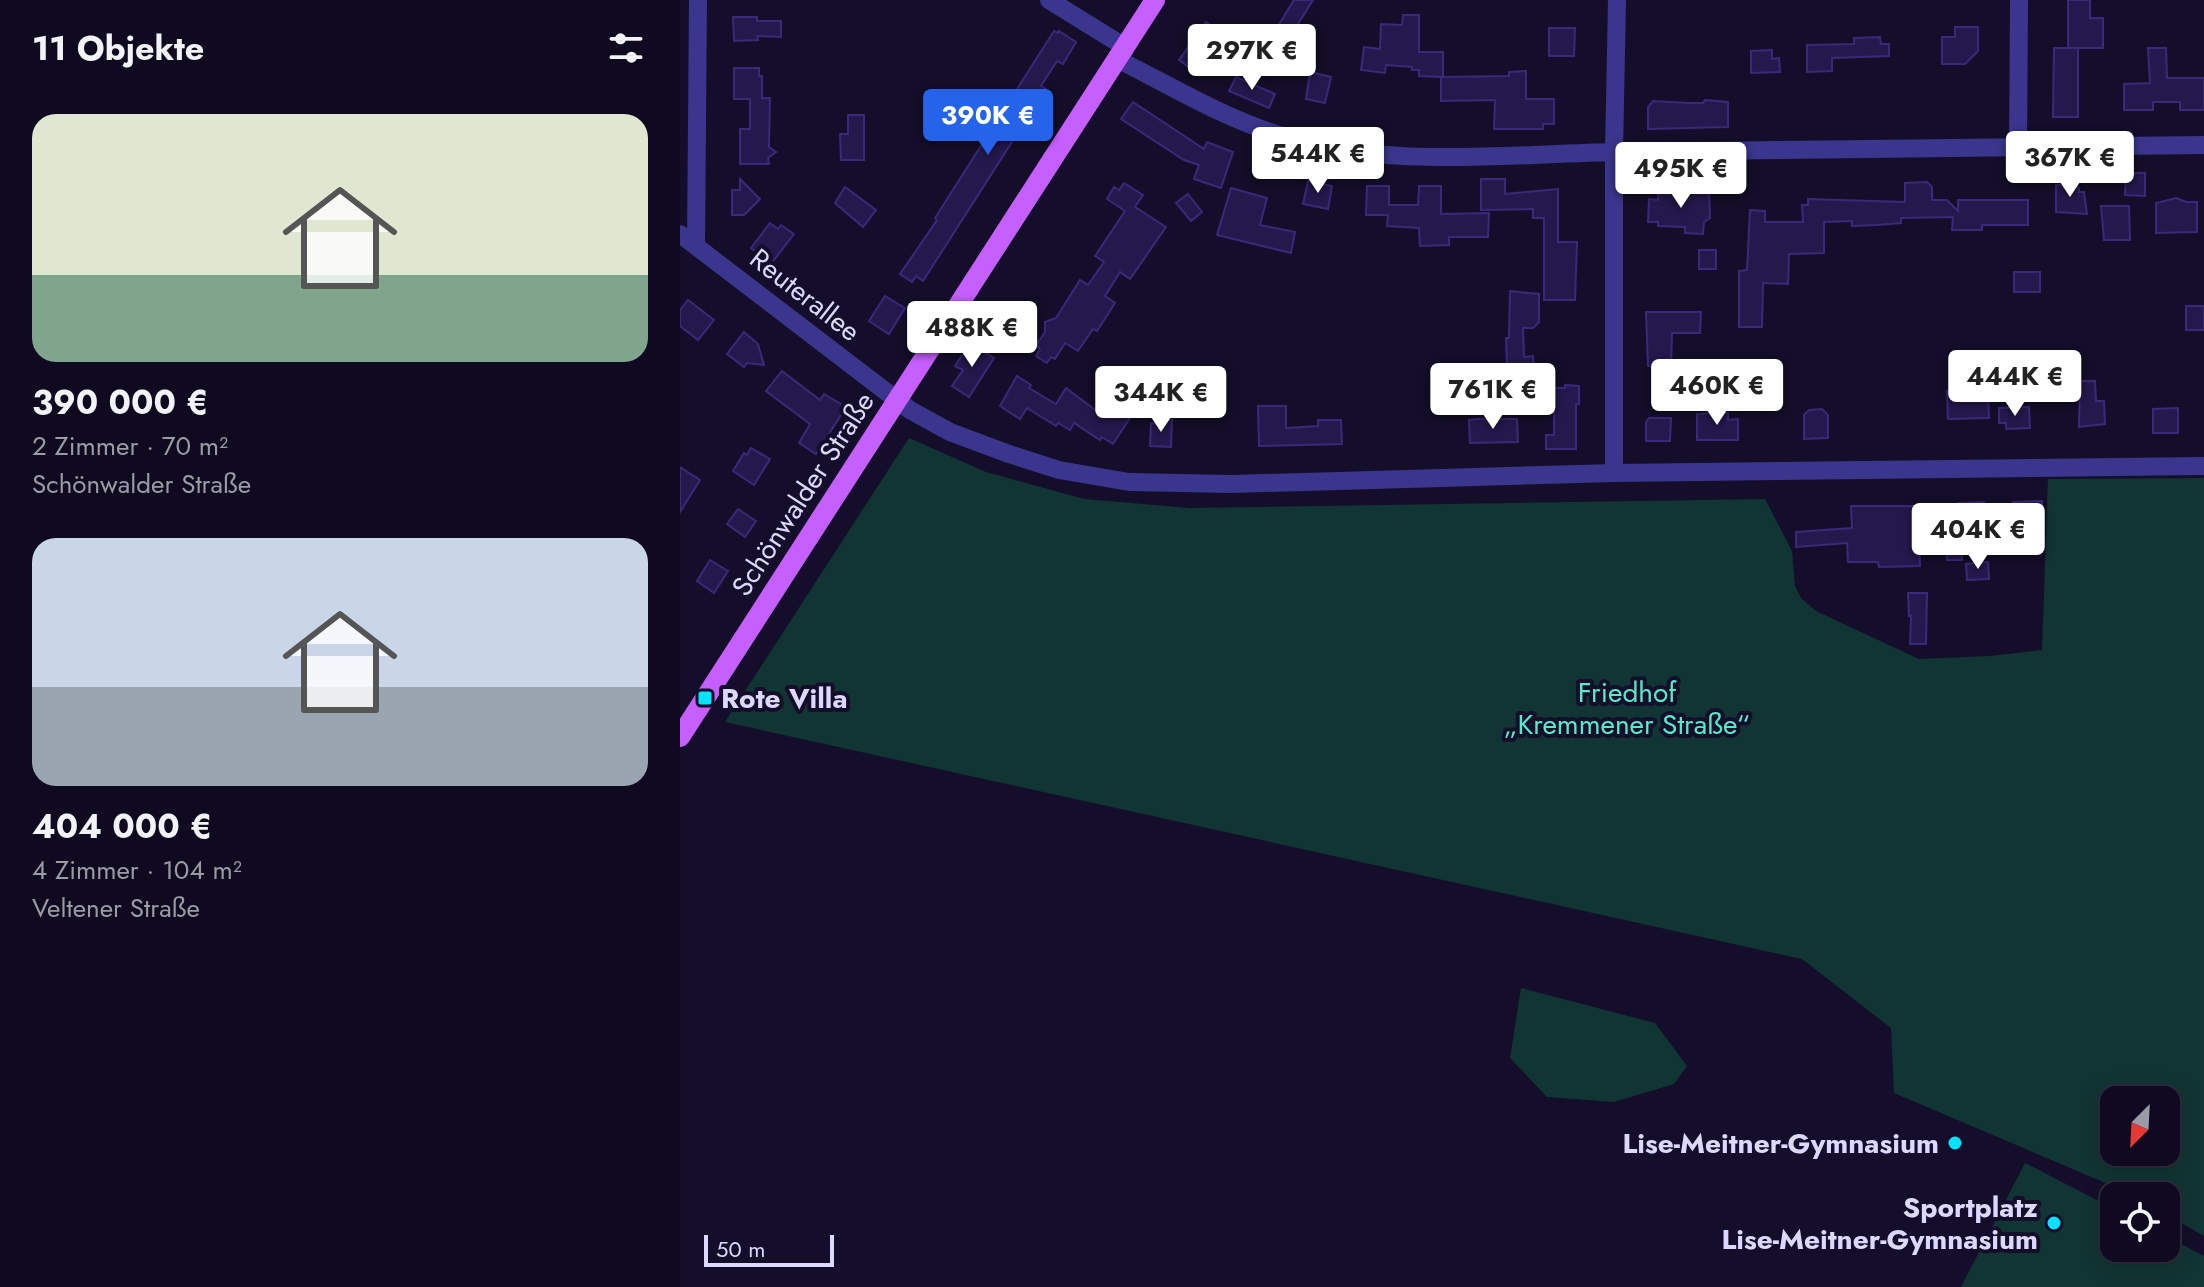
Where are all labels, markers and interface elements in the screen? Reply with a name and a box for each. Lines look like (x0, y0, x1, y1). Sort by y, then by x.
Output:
text: 11 Objekte (32, 24, 204, 73)
pin: 297K € (1187, 24, 1317, 92)
icon: filters (604, 26, 648, 70)
text: 297K € (1206, 31, 1298, 69)
pin: 390K € (923, 89, 1053, 157)
text: 390K € (941, 96, 1035, 134)
pin: 544K € (1253, 127, 1383, 195)
pin: 367K € (2005, 131, 2135, 199)
text: 544K € (1270, 134, 1366, 172)
text: 367K € (2024, 138, 2116, 176)
pin: 495K € (1616, 142, 1746, 210)
text: 495K € (1633, 149, 1729, 187)
icon: home (268, 166, 412, 310)
street label: Reuterallee (741, 239, 869, 351)
pin: 488K € (907, 301, 1037, 369)
text: 488K € (925, 308, 1019, 346)
pin: 444K € (1950, 350, 2080, 418)
text: 444K € (1966, 357, 2064, 395)
pin: 460K € (1652, 359, 1782, 427)
pin: 761K € (1428, 363, 1558, 431)
pin: 344K € (1096, 366, 1226, 434)
text: 460K € (1669, 366, 1765, 404)
text: 761K € (1448, 370, 1538, 408)
text: 344K € (1113, 373, 1209, 411)
text: 390 000 € (32, 378, 209, 427)
street label: Schönwalder Straße (722, 384, 884, 604)
text: 2 Zimmer · 70 m² (32, 427, 228, 465)
text: Schönwalder Straße (32, 465, 251, 503)
pin: 404K € (1913, 503, 2043, 571)
text: 404K € (1930, 510, 2026, 548)
icon: home (268, 590, 412, 734)
park label: Friedhof „Kremmener Straße“ (1504, 672, 1750, 745)
place label: Rote Villa (721, 678, 848, 719)
marker: Rote Villa (696, 689, 714, 707)
text: 404 000 € (32, 802, 212, 851)
text: 4 Zimmer · 104 m² (32, 851, 242, 889)
text: Veltener Straße (32, 889, 200, 927)
north arrow (2100, 1086, 2180, 1166)
map controls (2100, 1086, 2180, 1262)
place label: Lise-Meitner-Gymnasium (1622, 1123, 1939, 1164)
marker: Lise-Meitner-Gymnasium (1946, 1134, 1964, 1152)
button: locate (2100, 1182, 2180, 1262)
place label: Sportplatz Lise-Meitner-Gymnasium (1721, 1187, 2038, 1260)
marker: Sportplatz Lise-Meitner-Gymnasium (2045, 1214, 2063, 1232)
scale bar (704, 1231, 834, 1267)
text: 50 m (716, 1233, 765, 1265)

